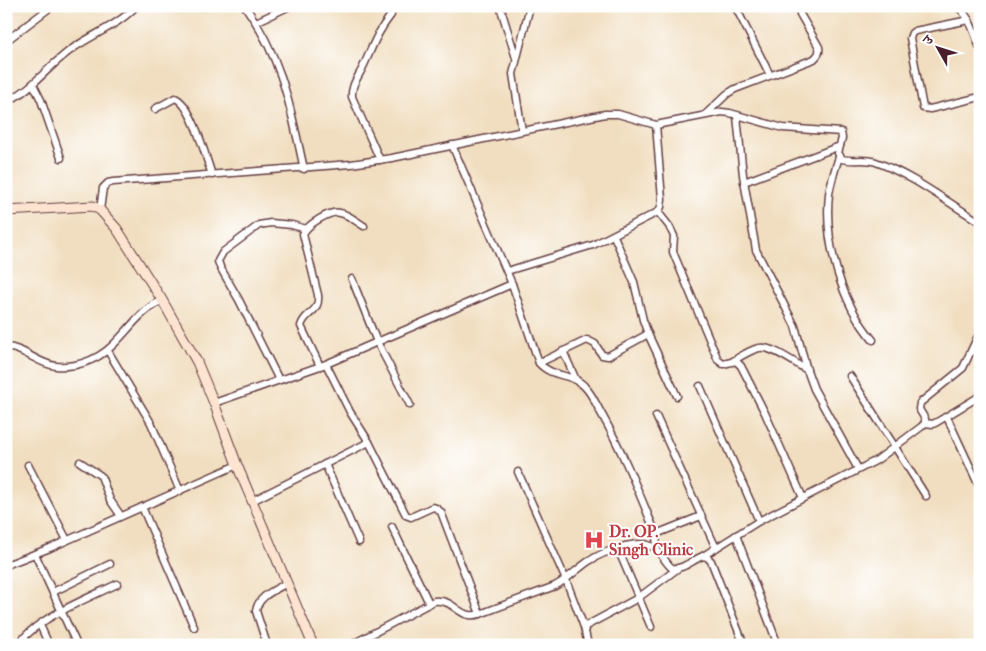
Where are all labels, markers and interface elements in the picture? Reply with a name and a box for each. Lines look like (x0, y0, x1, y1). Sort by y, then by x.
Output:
north arrow (914, 22, 964, 72)
text: उ (919, 31, 938, 49)
place label: Dr. OP. Singh Clinic (609, 522, 693, 560)
hospital icon: Dr. OP. Singh Clinic (583, 529, 605, 551)

